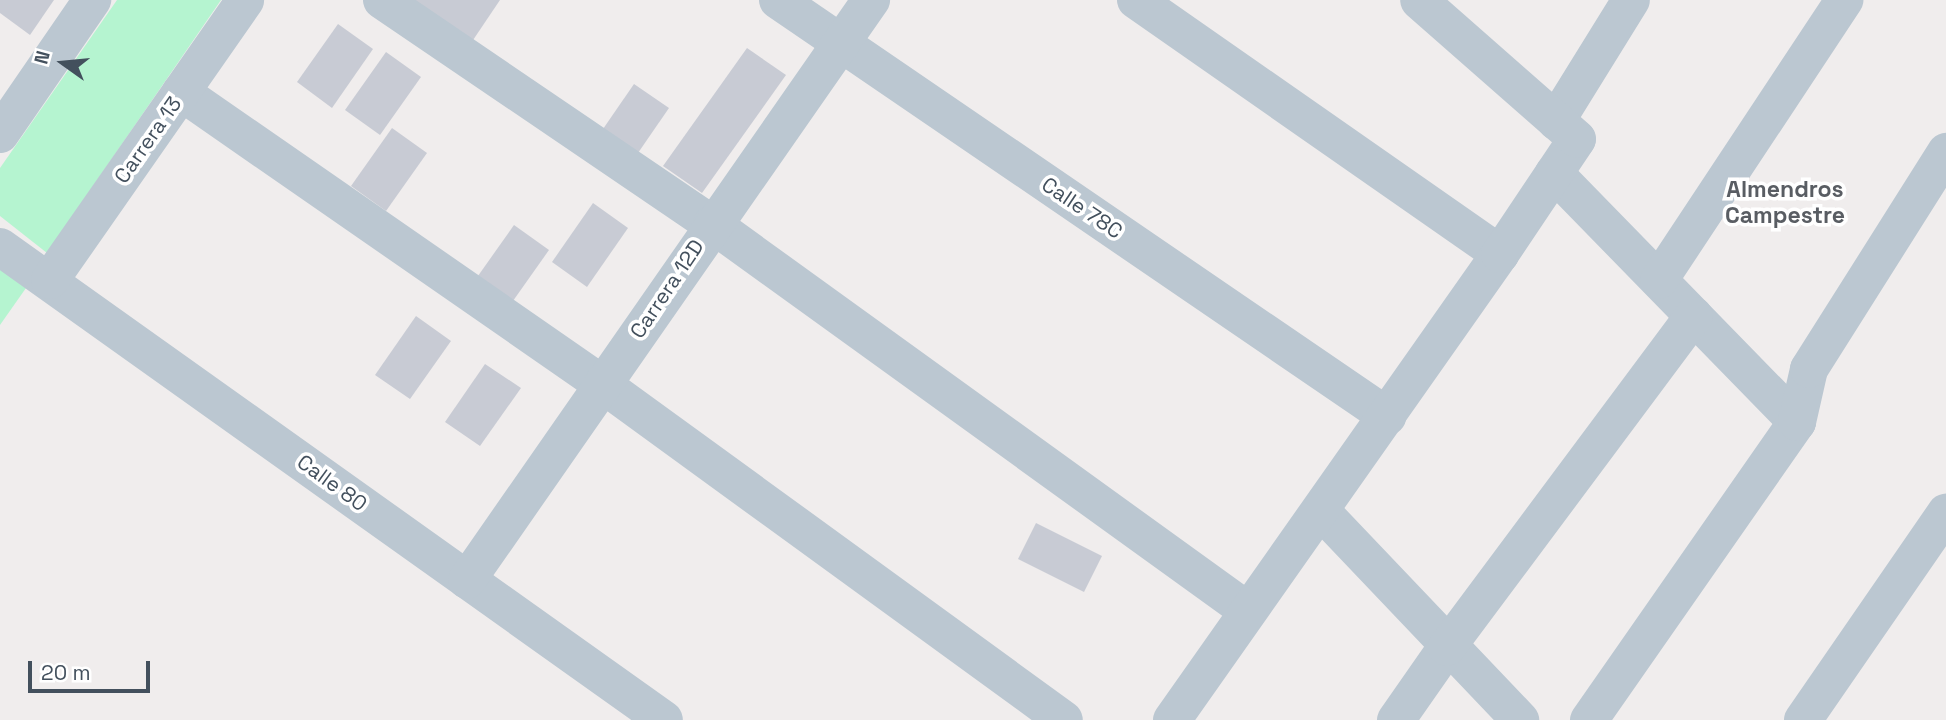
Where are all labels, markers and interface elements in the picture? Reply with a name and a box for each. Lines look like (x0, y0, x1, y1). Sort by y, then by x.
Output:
north arrow (28, 28, 98, 98)
text: N (29, 48, 56, 67)
street label: Carrera 13 (109, 92, 187, 188)
street label: Calle 78C (1037, 172, 1127, 244)
district label: Almendros Campestre (1725, 175, 1845, 229)
street label: Carrera 12D (625, 235, 709, 343)
street label: Calle 80 (292, 449, 372, 517)
scale bar (32, 646, 154, 690)
text: 20 m (41, 659, 91, 686)

